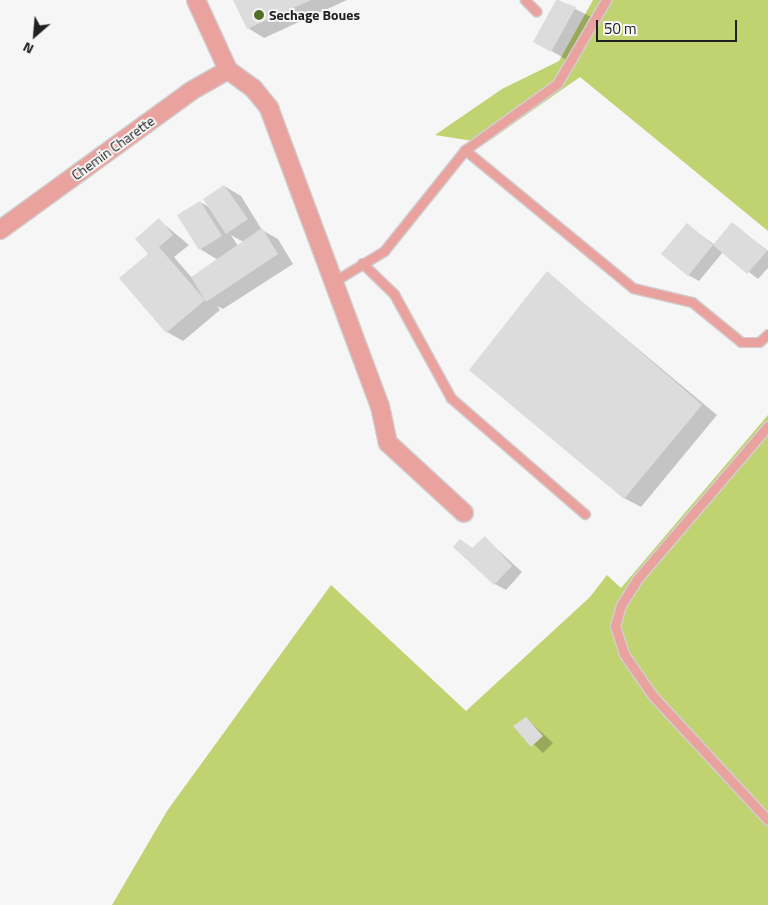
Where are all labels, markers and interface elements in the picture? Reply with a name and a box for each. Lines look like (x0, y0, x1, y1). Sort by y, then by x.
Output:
place label: Sechage Boues (269, 7, 360, 23)
marker: Sechage Boues (253, 9, 265, 21)
north arrow (10, 10, 60, 60)
scale bar (598, 10, 739, 42)
text: 50 m (604, 17, 637, 40)
text: N (19, 37, 37, 60)
street label: Chemin Charette (68, 112, 158, 184)

